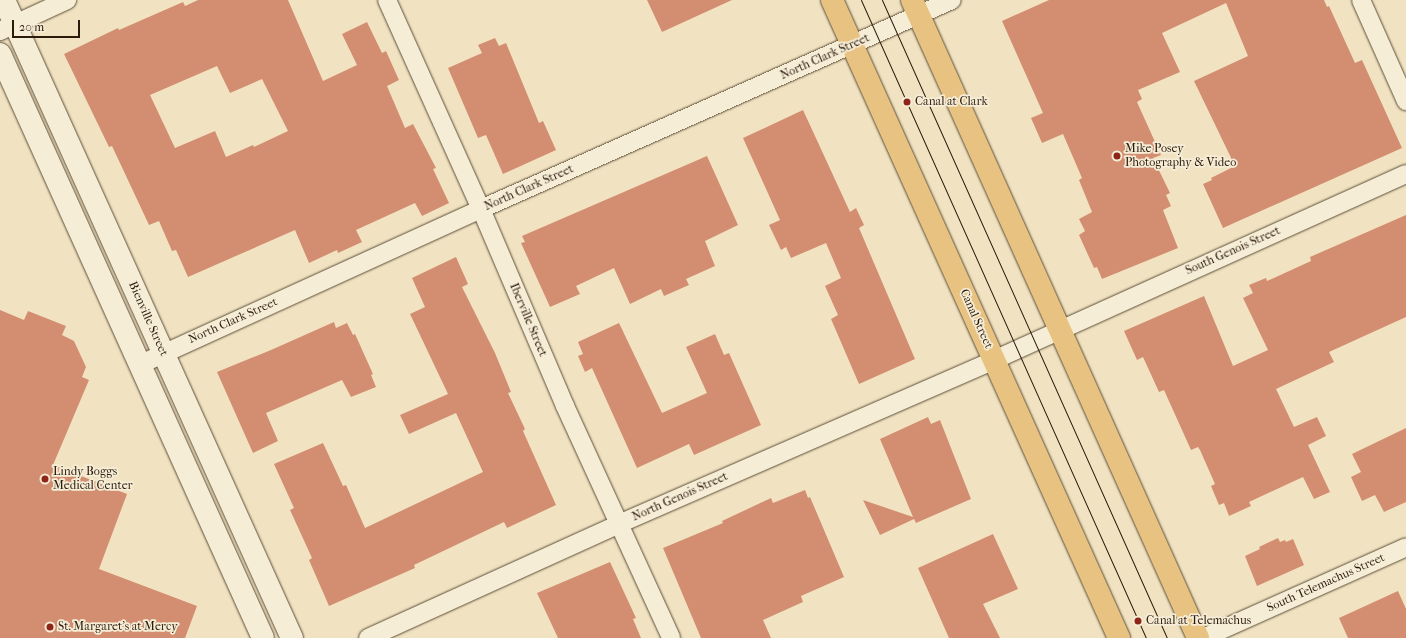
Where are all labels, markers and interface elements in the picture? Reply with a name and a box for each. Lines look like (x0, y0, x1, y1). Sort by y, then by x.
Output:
scale bar (14, 12, 82, 38)
text: 20 m (19, 20, 44, 34)
street label: North Clark Street (778, 31, 872, 83)
place label: Canal at Clark (915, 95, 988, 109)
marker: Canal at Clark (902, 97, 912, 107)
place label: Mike Posey Photography & Video (1125, 142, 1236, 170)
marker: Mike Posey Photography & Video (1112, 151, 1122, 161)
street label: North Clark Street (482, 162, 576, 214)
street label: South Genois Street (1183, 224, 1283, 278)
street label: Bienville Street (125, 279, 171, 359)
street label: Iberville Street (506, 281, 550, 359)
street label: Canal Street (956, 287, 996, 351)
street label: North Clark Street (186, 295, 280, 347)
place label: Lindy Boggs Medical Center (53, 465, 133, 493)
street label: North Genois Street (630, 469, 730, 525)
marker: Lindy Boggs Medical Center (40, 474, 50, 484)
street label: South Telemachus Street (1265, 551, 1387, 615)
place label: Canal at Telemachus (1146, 614, 1251, 628)
marker: Canal at Telemachus (1133, 616, 1143, 626)
place label: St. Margaret's at Mercy (58, 620, 178, 634)
marker: St. Margaret's at Mercy (45, 622, 55, 632)

